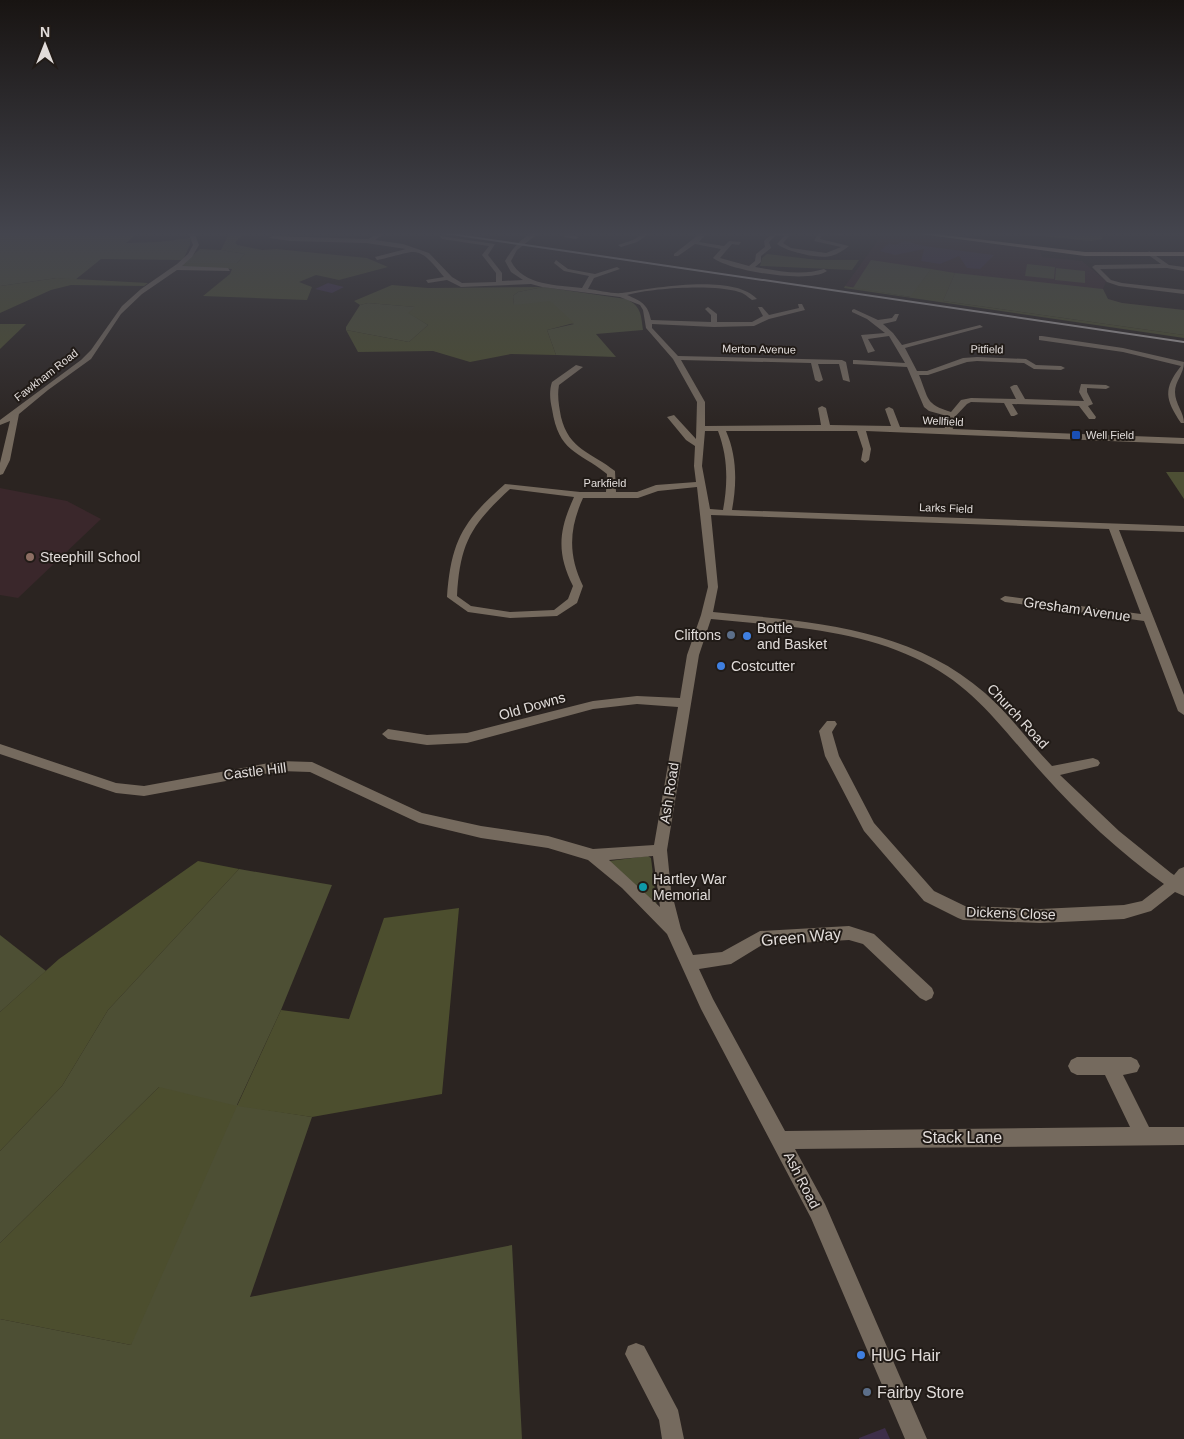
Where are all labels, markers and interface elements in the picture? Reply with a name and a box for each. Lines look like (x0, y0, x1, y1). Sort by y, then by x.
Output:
north arrow (20, 20, 70, 70)
text: N (40, 24, 50, 40)
street label: Merton Avenue (722, 342, 796, 356)
street label: Pitfield (970, 343, 1004, 355)
street label: Fawkham Road (12, 347, 80, 403)
street label: Wellfield (922, 414, 964, 428)
marker: Well Field (1070, 429, 1082, 441)
place label: Well Field (1086, 429, 1134, 441)
street label: Parkfield (584, 477, 626, 489)
street label: Larks Field (919, 501, 973, 515)
place label: Steephill School (40, 549, 140, 565)
marker: Steephill School (24, 551, 36, 563)
street label: Gresham Avenue (1022, 594, 1132, 624)
place label: Bottle and Basket (757, 620, 827, 652)
place label: Cliftons (674, 627, 721, 643)
marker: Cliftons (725, 629, 737, 641)
marker: Bottle and Basket (741, 630, 753, 642)
place label: Costcutter (731, 658, 795, 674)
marker: Costcutter (715, 660, 727, 672)
street label: Church Road (984, 680, 1052, 752)
street label: Old Downs (497, 689, 567, 723)
street label: Castle Hill (223, 759, 287, 783)
street label: Ash Road (656, 761, 682, 825)
place label: Hartley War Memorial (653, 871, 727, 903)
marker: Hartley War Memorial (637, 881, 649, 893)
street label: Dickens Close (966, 903, 1056, 923)
street label: Green Way (760, 925, 842, 949)
street label: Stack Lane (922, 1129, 1002, 1146)
street label: Ash Road (781, 1149, 823, 1211)
place label: HUG Hair (871, 1347, 941, 1364)
marker: HUG Hair (855, 1349, 867, 1361)
place label: Fairby Store (877, 1384, 964, 1401)
marker: Fairby Store (861, 1386, 873, 1398)

